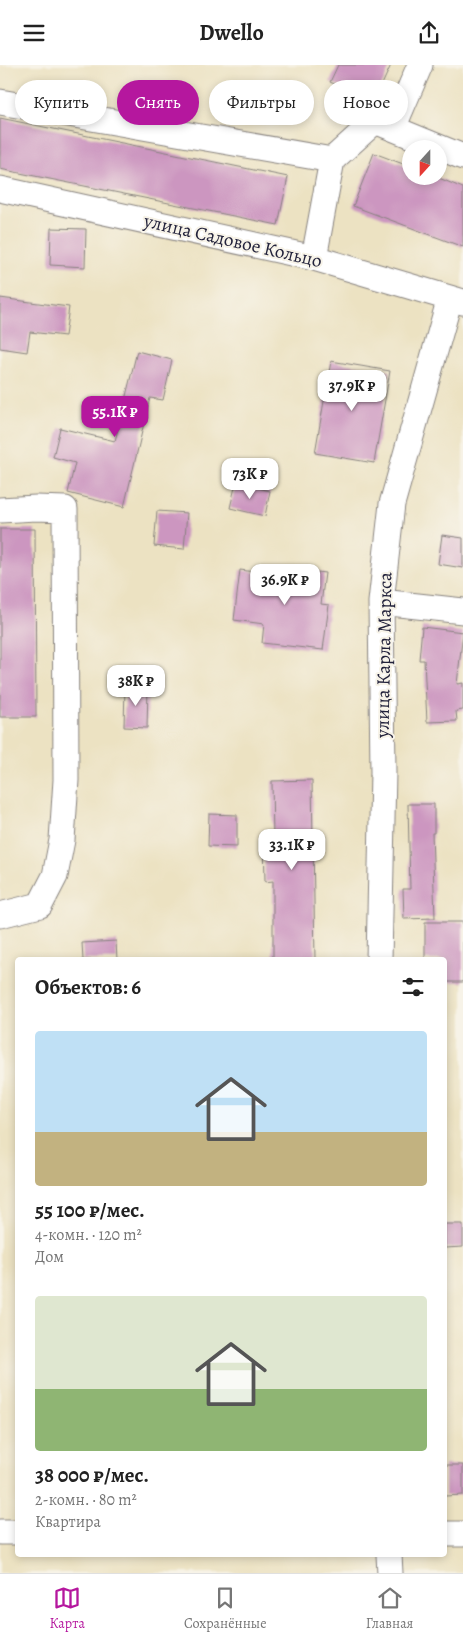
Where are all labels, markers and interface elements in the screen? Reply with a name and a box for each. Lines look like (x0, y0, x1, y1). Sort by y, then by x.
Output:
text: Dwello (199, 18, 264, 48)
icon: menu (20, 19, 48, 47)
icon: share (415, 19, 443, 47)
chip: Купить (15, 80, 107, 125)
chip: Снять (117, 80, 199, 125)
chip: Фильтры (209, 80, 314, 125)
chip: Новое (324, 80, 408, 125)
north arrow (402, 140, 448, 185)
map controls (402, 140, 447, 185)
street label: улица Садовое Кольцо (140, 208, 325, 274)
pin: 37.9K ₽ (306, 369, 398, 412)
text: 37.9K ₽ (329, 375, 375, 397)
pin: 55.1K ₽ (69, 395, 161, 438)
text: 55.1K ₽ (92, 401, 138, 423)
pin: 73K ₽ (215, 457, 285, 500)
text: 73K ₽ (232, 463, 268, 485)
pin: 36.9K ₽ (239, 563, 331, 606)
text: 36.9K ₽ (261, 569, 309, 591)
street label: улица Карла Маркса (370, 572, 398, 739)
pin: 38K ₽ (101, 665, 171, 707)
text: 38K ₽ (118, 670, 154, 692)
pin: 33.1K ₽ (246, 829, 338, 871)
text: 33.1K ₽ (269, 834, 315, 856)
text: Объектов: 6 (35, 973, 141, 1001)
icon: filters (399, 973, 427, 1001)
icon: home (186, 1064, 276, 1154)
text: 55 100 ₽/мес. (35, 1196, 145, 1224)
text: 4-комн. · 120 m² (35, 1224, 142, 1246)
text: Дом (35, 1246, 64, 1268)
icon: home (186, 1329, 276, 1419)
text: 38 000 ₽/мес. (35, 1461, 149, 1489)
text: 2-комн. · 80 m² (35, 1489, 137, 1511)
text: Квартира (35, 1511, 101, 1533)
tab: Карта (50, 1584, 85, 1633)
tab: Сохранённые (184, 1584, 267, 1633)
tab: Главная (366, 1584, 413, 1633)

